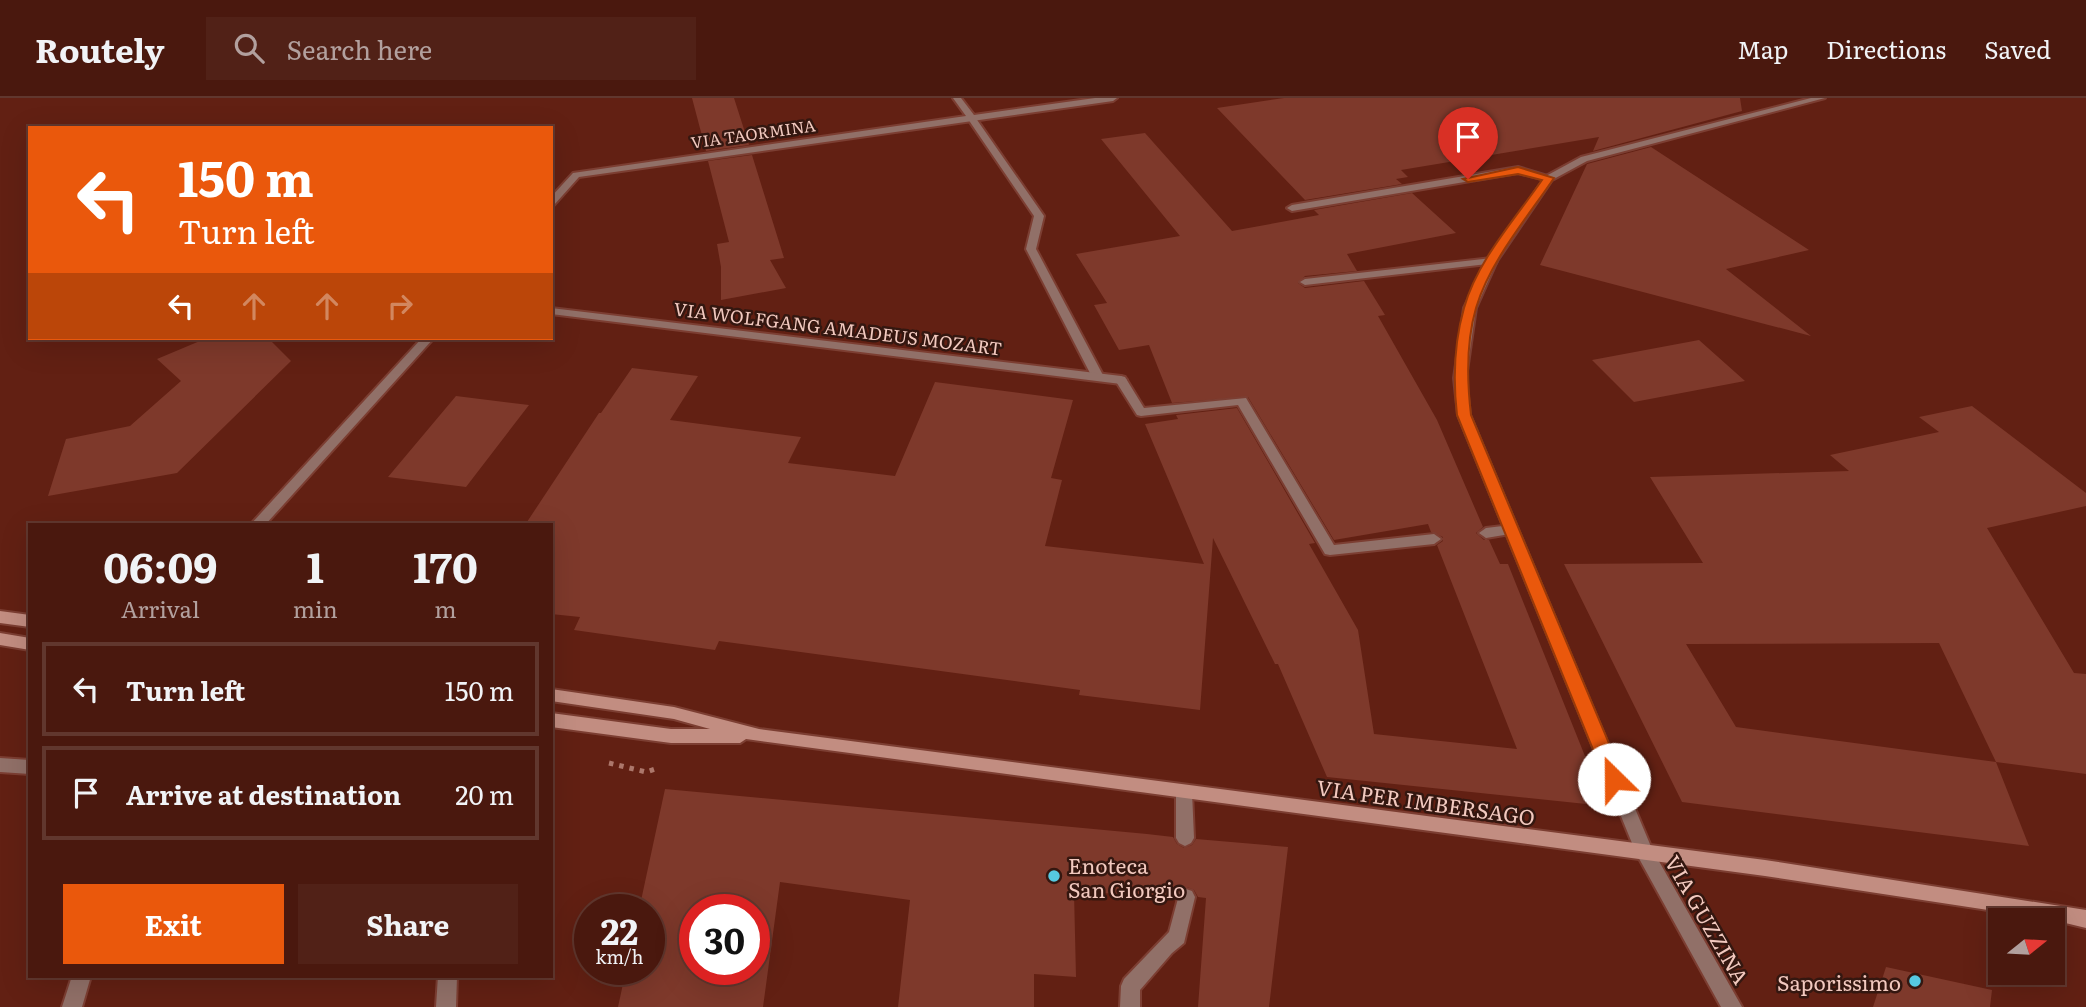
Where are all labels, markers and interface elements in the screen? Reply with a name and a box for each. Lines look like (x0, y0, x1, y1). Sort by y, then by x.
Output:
search box (206, 17, 696, 80)
text: Routely (35, 24, 164, 73)
icon: search (230, 29, 268, 67)
text: Search here (286, 29, 432, 68)
text: Map (1737, 31, 1788, 66)
text: Directions (1826, 31, 1946, 66)
text: Saved (1984, 31, 2051, 66)
pin (1438, 107, 1498, 179)
street label: VIA TAORMINA (689, 112, 817, 154)
icon: arrive (1449, 118, 1487, 156)
text: 150 m (178, 139, 314, 212)
icon: left (63, 154, 154, 245)
text: Turn left (178, 206, 315, 254)
icon: left (162, 287, 200, 325)
icon: ahead (235, 287, 273, 325)
icon: ahead (308, 287, 346, 325)
icon: right (381, 287, 419, 325)
street label: VIA WOLFGANG AMADEUS MOZART (672, 294, 1004, 362)
text: 06:09 (103, 534, 217, 596)
text: 1 (307, 534, 324, 596)
text: 170 (413, 534, 478, 596)
text: Arrival (121, 591, 200, 625)
text: min (293, 591, 338, 625)
text: m (434, 591, 457, 625)
icon: left (67, 670, 105, 708)
text: Turn left (126, 670, 245, 709)
text: 150 m (445, 670, 514, 709)
position arrow (1577, 742, 1651, 816)
street label: VIA PER IMBERSAGO (1315, 770, 1537, 832)
icon: arrive (67, 774, 105, 812)
text: Arrive at destination (126, 774, 401, 813)
text: 20 m (455, 774, 514, 813)
place label: Enoteca San Giorgio (1068, 849, 1185, 904)
street label: VIA GUZZINA (1658, 849, 1758, 990)
marker: Enoteca San Giorgio (1046, 868, 1062, 884)
button: Exit (63, 884, 284, 964)
button: Share (298, 884, 518, 964)
speed limit sign: 30 (679, 894, 770, 985)
text: 22 (601, 904, 638, 956)
north arrow (1988, 908, 2065, 985)
map controls (1988, 908, 2065, 985)
text: km/h (596, 943, 643, 970)
place label: Saporissimo (1777, 966, 1901, 997)
marker: Saporissimo (1907, 973, 1923, 989)

